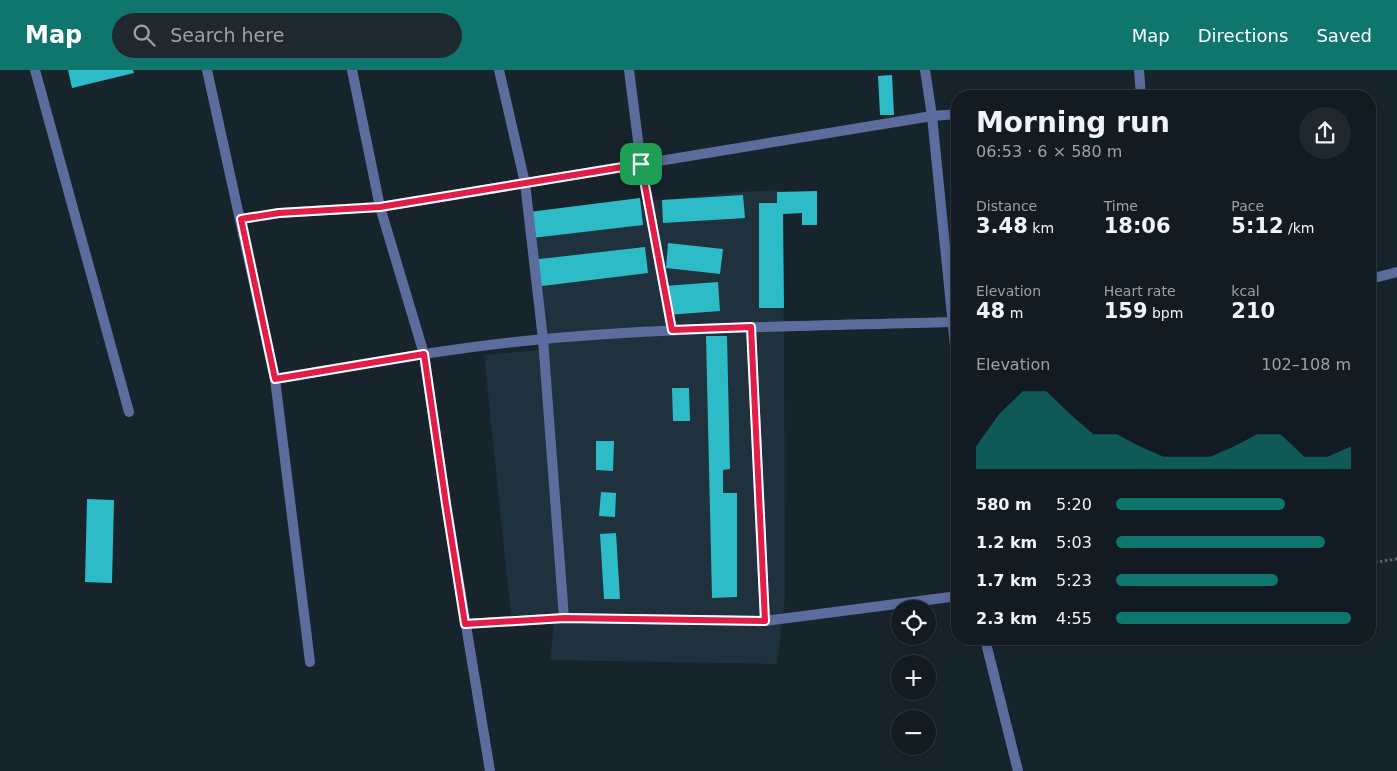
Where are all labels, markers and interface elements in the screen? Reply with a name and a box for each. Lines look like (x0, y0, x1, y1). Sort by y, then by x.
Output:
search box (112, 13, 462, 58)
text: Map (25, 21, 82, 49)
icon: search (130, 21, 158, 49)
text: Search here (170, 24, 284, 46)
text: Map (1132, 25, 1170, 46)
text: Directions (1198, 25, 1288, 46)
text: Saved (1316, 25, 1372, 46)
text: Morning run (976, 106, 1170, 139)
button: share (1299, 107, 1351, 159)
text: 06:53 · 6 × 580 m (976, 142, 1122, 161)
pin (620, 143, 662, 185)
icon: arrive (627, 150, 655, 178)
text: Distance (976, 198, 1037, 214)
text: Time (1104, 198, 1138, 214)
text: Pace (1231, 198, 1264, 214)
text: 3.48 (976, 214, 1028, 238)
text: 18:06 (1104, 214, 1171, 238)
text: 5:12 (1231, 214, 1284, 238)
text: km (1028, 220, 1054, 236)
text: /km (1284, 220, 1314, 236)
text: Elevation (976, 283, 1041, 299)
text: Heart rate (1104, 283, 1176, 299)
text: kcal (1231, 283, 1260, 299)
text: 48 (976, 299, 1005, 323)
text: 159 (1104, 299, 1148, 323)
text: 210 (1231, 299, 1275, 323)
text: m (1005, 305, 1023, 321)
text: bpm (1148, 305, 1183, 321)
text: Elevation (976, 355, 1050, 374)
text: 102–108 m (1261, 355, 1351, 374)
text: 580 m (976, 495, 1032, 514)
text: 5:20 (1056, 495, 1092, 514)
text: 1.2 km (976, 533, 1037, 552)
text: 5:03 (1056, 533, 1092, 552)
text: 1.7 km (976, 571, 1037, 590)
text: 5:23 (1056, 571, 1092, 590)
map controls (891, 600, 936, 755)
button: locate (891, 600, 936, 645)
text: 2.3 km (976, 609, 1037, 628)
text: 4:55 (1056, 609, 1092, 628)
button: + (891, 655, 936, 700)
button: − (891, 710, 936, 755)

